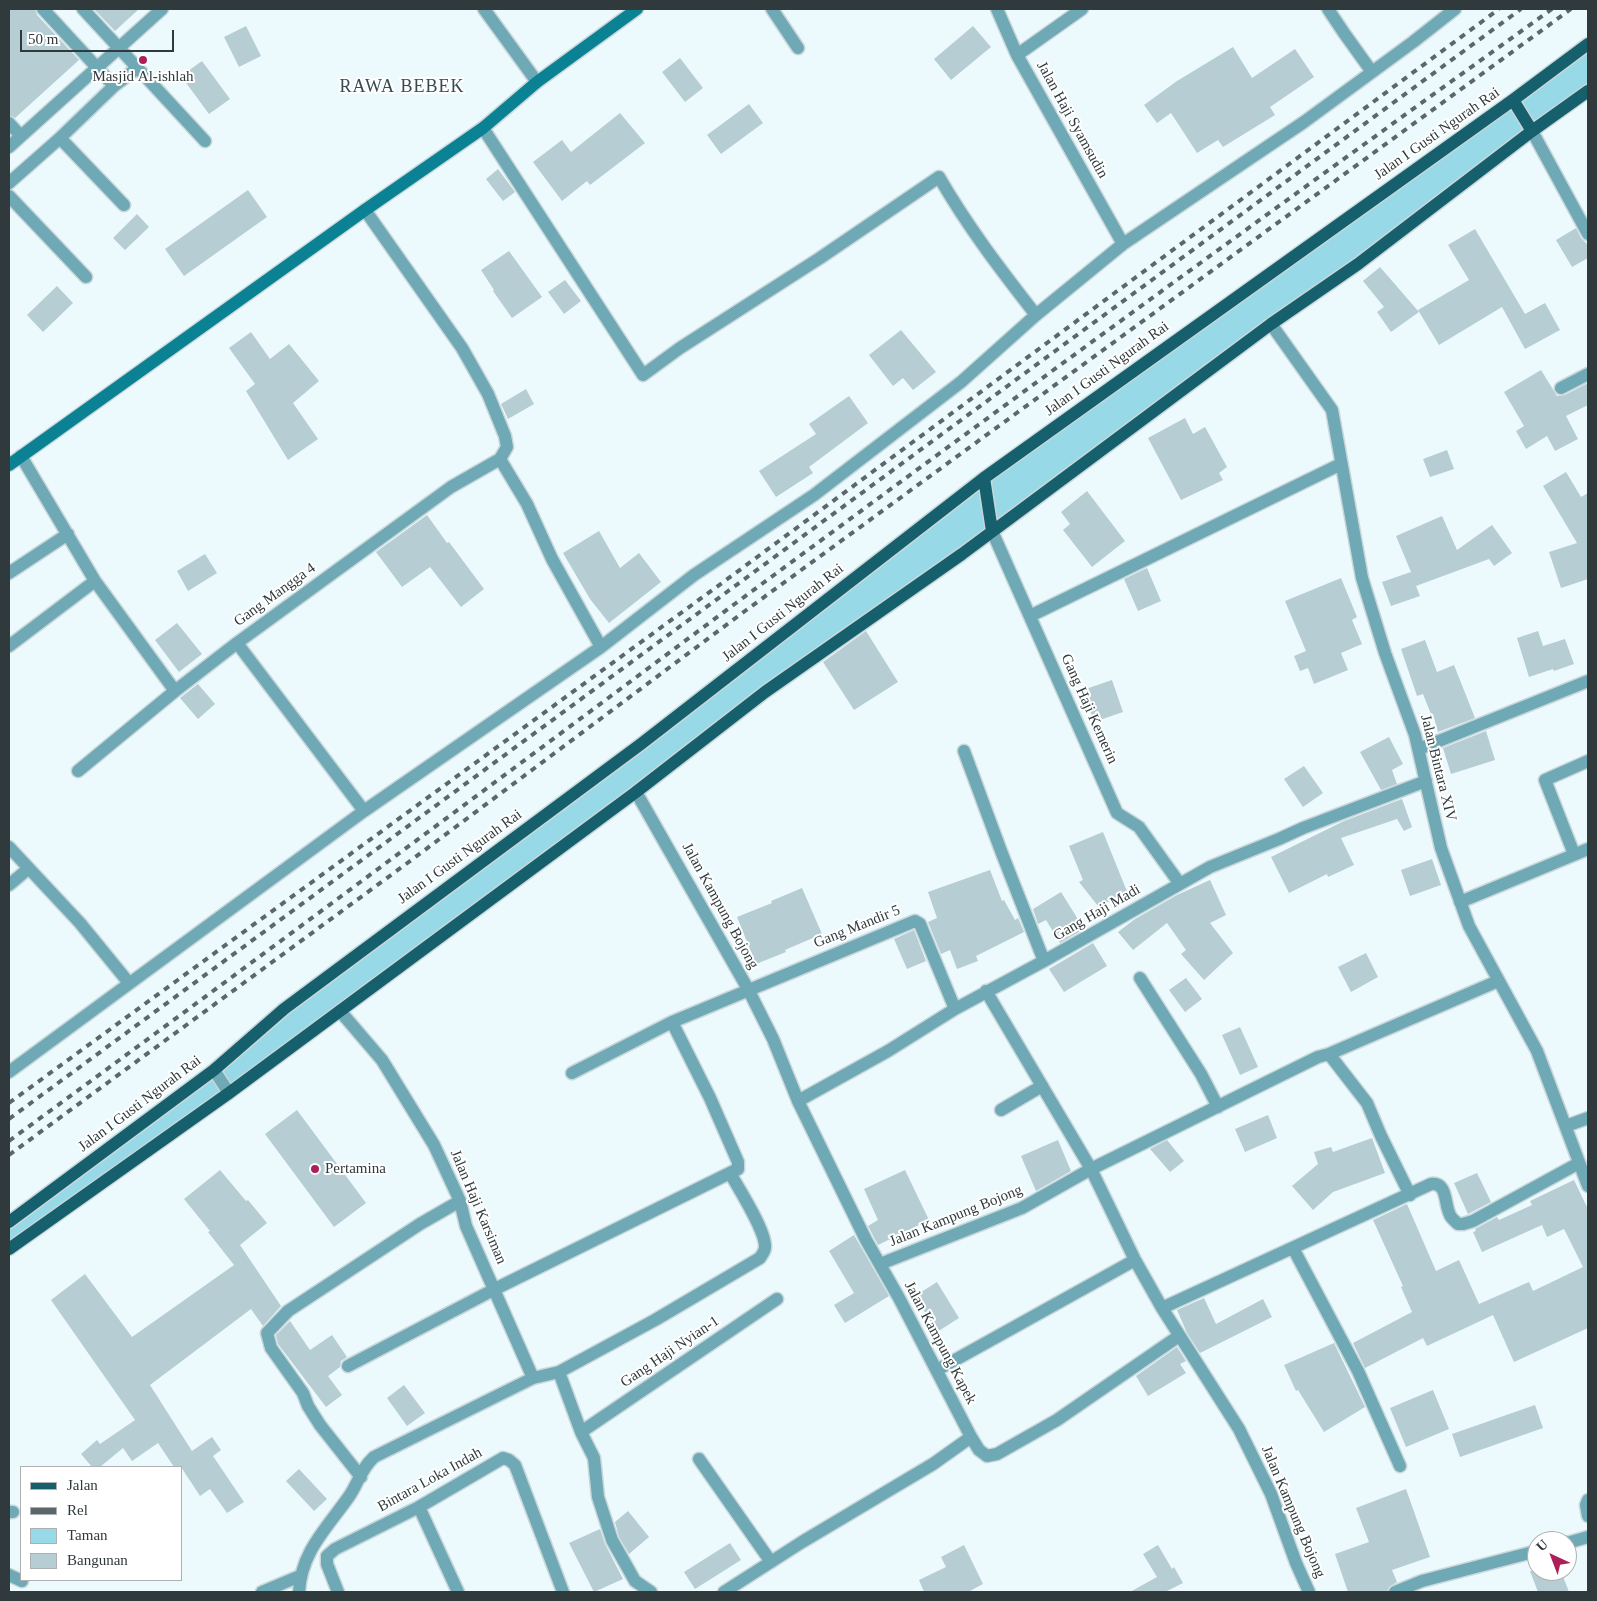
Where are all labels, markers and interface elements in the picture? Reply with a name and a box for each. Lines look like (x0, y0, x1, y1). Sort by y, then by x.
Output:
scale bar (22, 20, 176, 52)
text: 50 m (28, 31, 58, 47)
marker: Masjid Al-ishlah (137, 54, 149, 66)
street label: Jalan Haji Syamsudin (1032, 58, 1112, 182)
place label: Masjid Al-ishlah (92, 68, 194, 86)
district label: RAWA BEBEK (338, 76, 466, 98)
street label: Jalan I Gusti Ngurah Rai (1371, 84, 1503, 184)
street label: Jalan I Gusti Ngurah Rai (1041, 318, 1173, 420)
street label: Gang Mangga 4 (231, 559, 319, 631)
street label: Jalan I Gusti Ngurah Rai (719, 560, 847, 666)
street label: Gang Haji Kemerin (1057, 651, 1121, 767)
street label: Jalan Bintara XIV (1416, 713, 1460, 823)
street label: Jalan I Gusti Ngurah Rai (394, 806, 526, 908)
street label: Jalan Kampung Bojong (678, 840, 762, 972)
street label: Gang Haji Madi (1050, 881, 1144, 945)
street label: Gang Mandir 5 (811, 901, 903, 953)
street label: Jalan I Gusti Ngurah Rai (75, 1052, 205, 1156)
street label: Jalan Haji Karsiman (446, 1147, 510, 1267)
place label: Pertamina (325, 1160, 386, 1178)
marker: Pertamina (309, 1163, 321, 1175)
street label: Jalan Kampung Bojong (887, 1181, 1025, 1251)
street label: Jalan Kampung Kapek (900, 1278, 980, 1408)
street label: Gang Haji Nyian-1 (617, 1312, 723, 1392)
street label: Jalan Kampung Bojong (1257, 1443, 1329, 1581)
street label: Bintara Loka Indah (375, 1444, 485, 1516)
legend (20, 1466, 182, 1581)
text: Jalan (67, 1477, 98, 1493)
text: Rel (67, 1502, 88, 1518)
text: Taman (67, 1527, 108, 1543)
north arrow (1527, 1531, 1577, 1581)
text: U (1533, 1536, 1551, 1554)
text: Bangunan (67, 1552, 128, 1568)

